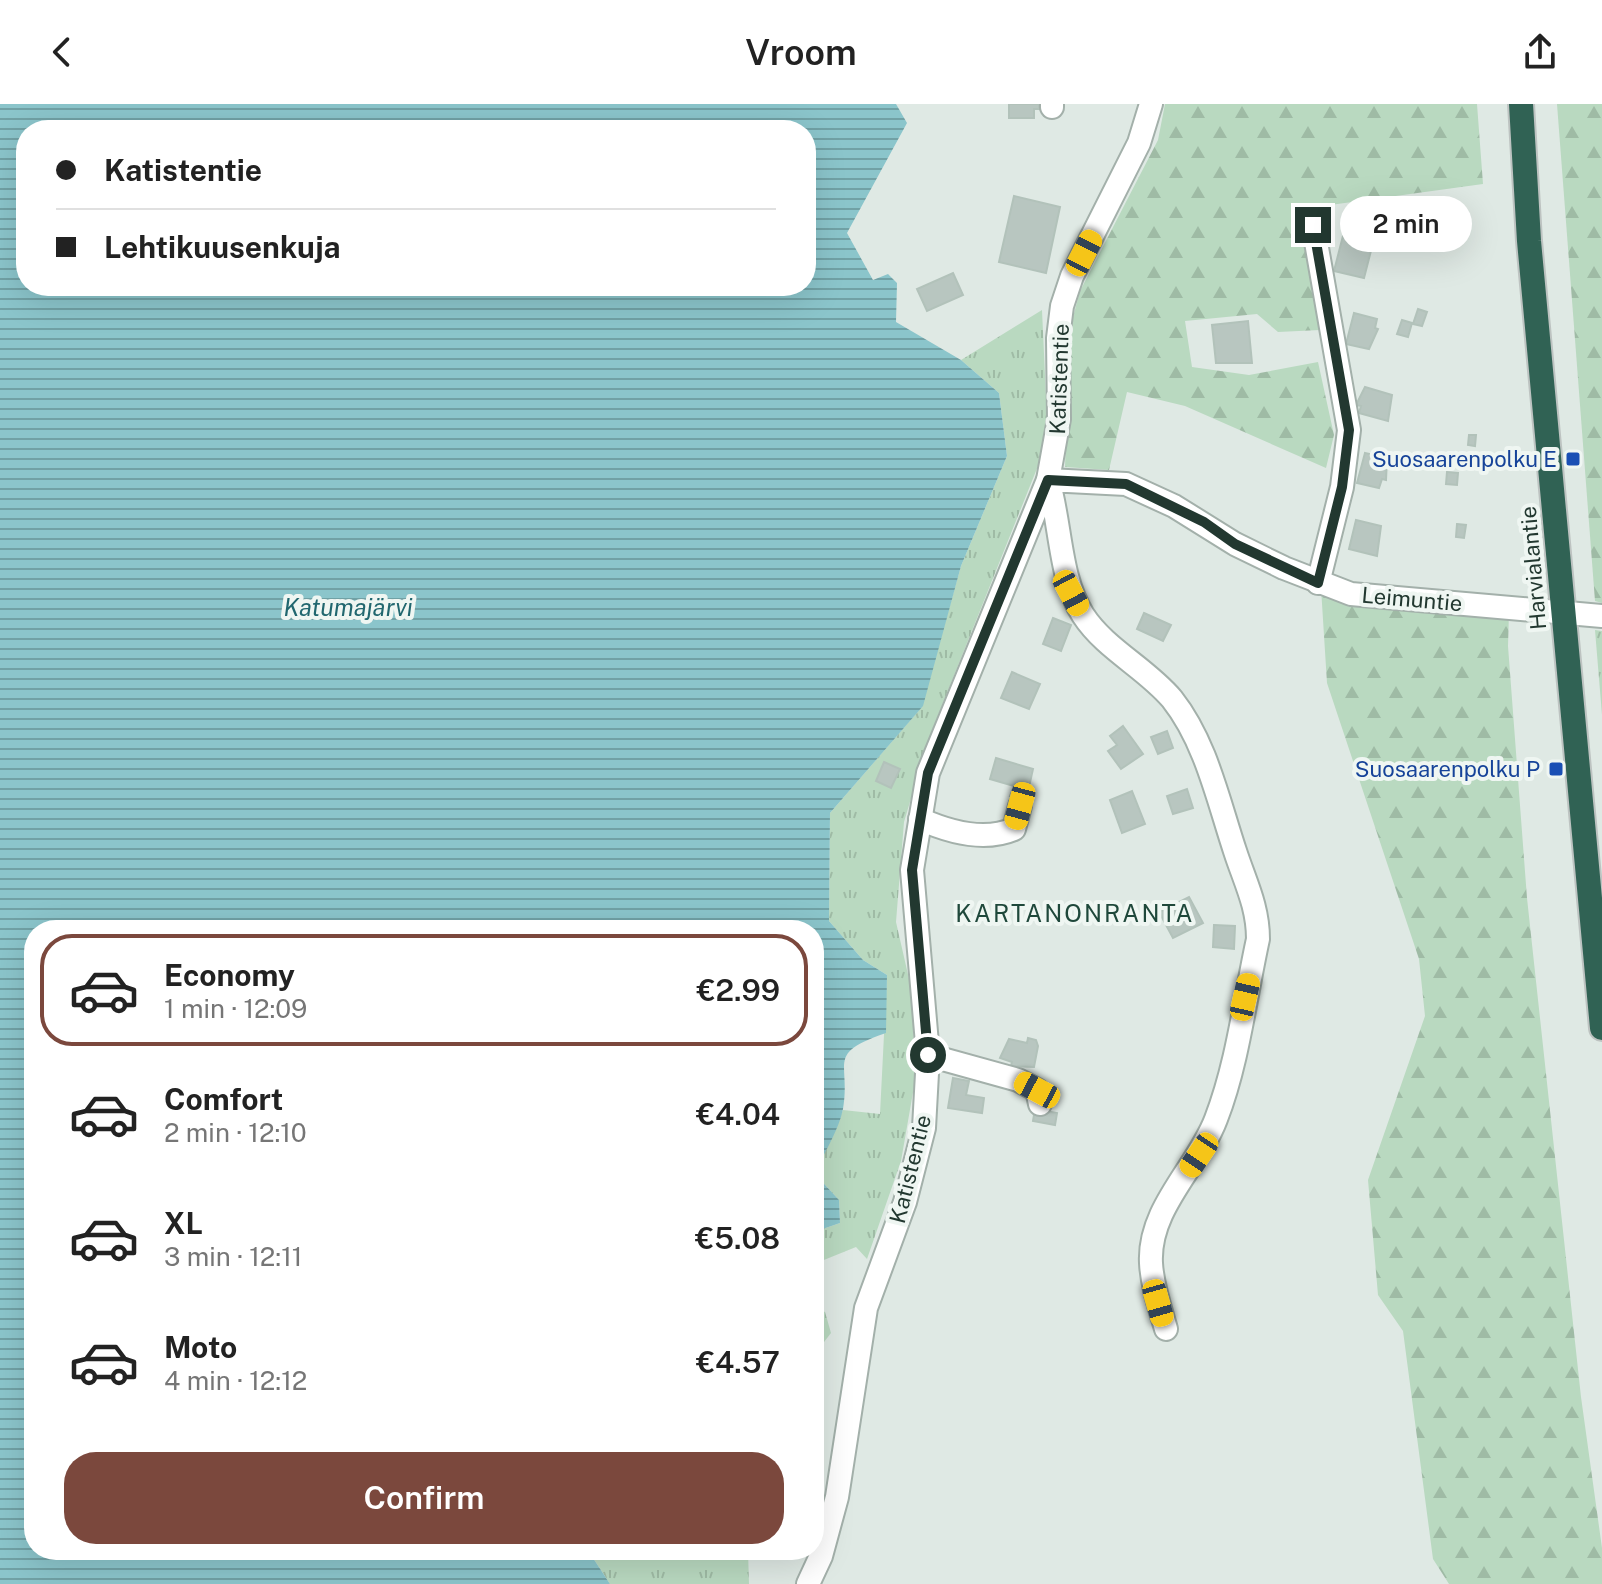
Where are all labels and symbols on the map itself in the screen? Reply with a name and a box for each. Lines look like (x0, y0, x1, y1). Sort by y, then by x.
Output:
callout: 2 min (1341, 197, 1473, 253)
route end (1295, 207, 1331, 243)
car (1062, 226, 1106, 280)
street label: Katistentie (1044, 323, 1074, 435)
place label: Suosaarenpolku E (1372, 446, 1557, 472)
marker: Suosaarenpolku E (1564, 450, 1582, 468)
street label: Harvialantie (1515, 505, 1551, 631)
car (1049, 566, 1093, 620)
street label: Leimuntie (1361, 582, 1463, 616)
water label: Katumajärvi (283, 593, 413, 621)
place label: Suosaarenpolku P (1355, 756, 1540, 782)
marker: Suosaarenpolku P (1547, 760, 1565, 778)
car (1002, 780, 1038, 832)
district label: KARTANONRANTA (955, 899, 1195, 927)
car (1228, 971, 1262, 1023)
route start (910, 1037, 946, 1073)
car (1010, 1068, 1064, 1112)
street label: Katistentie (884, 1112, 936, 1226)
car (1176, 1128, 1222, 1182)
car (1140, 1277, 1176, 1329)

